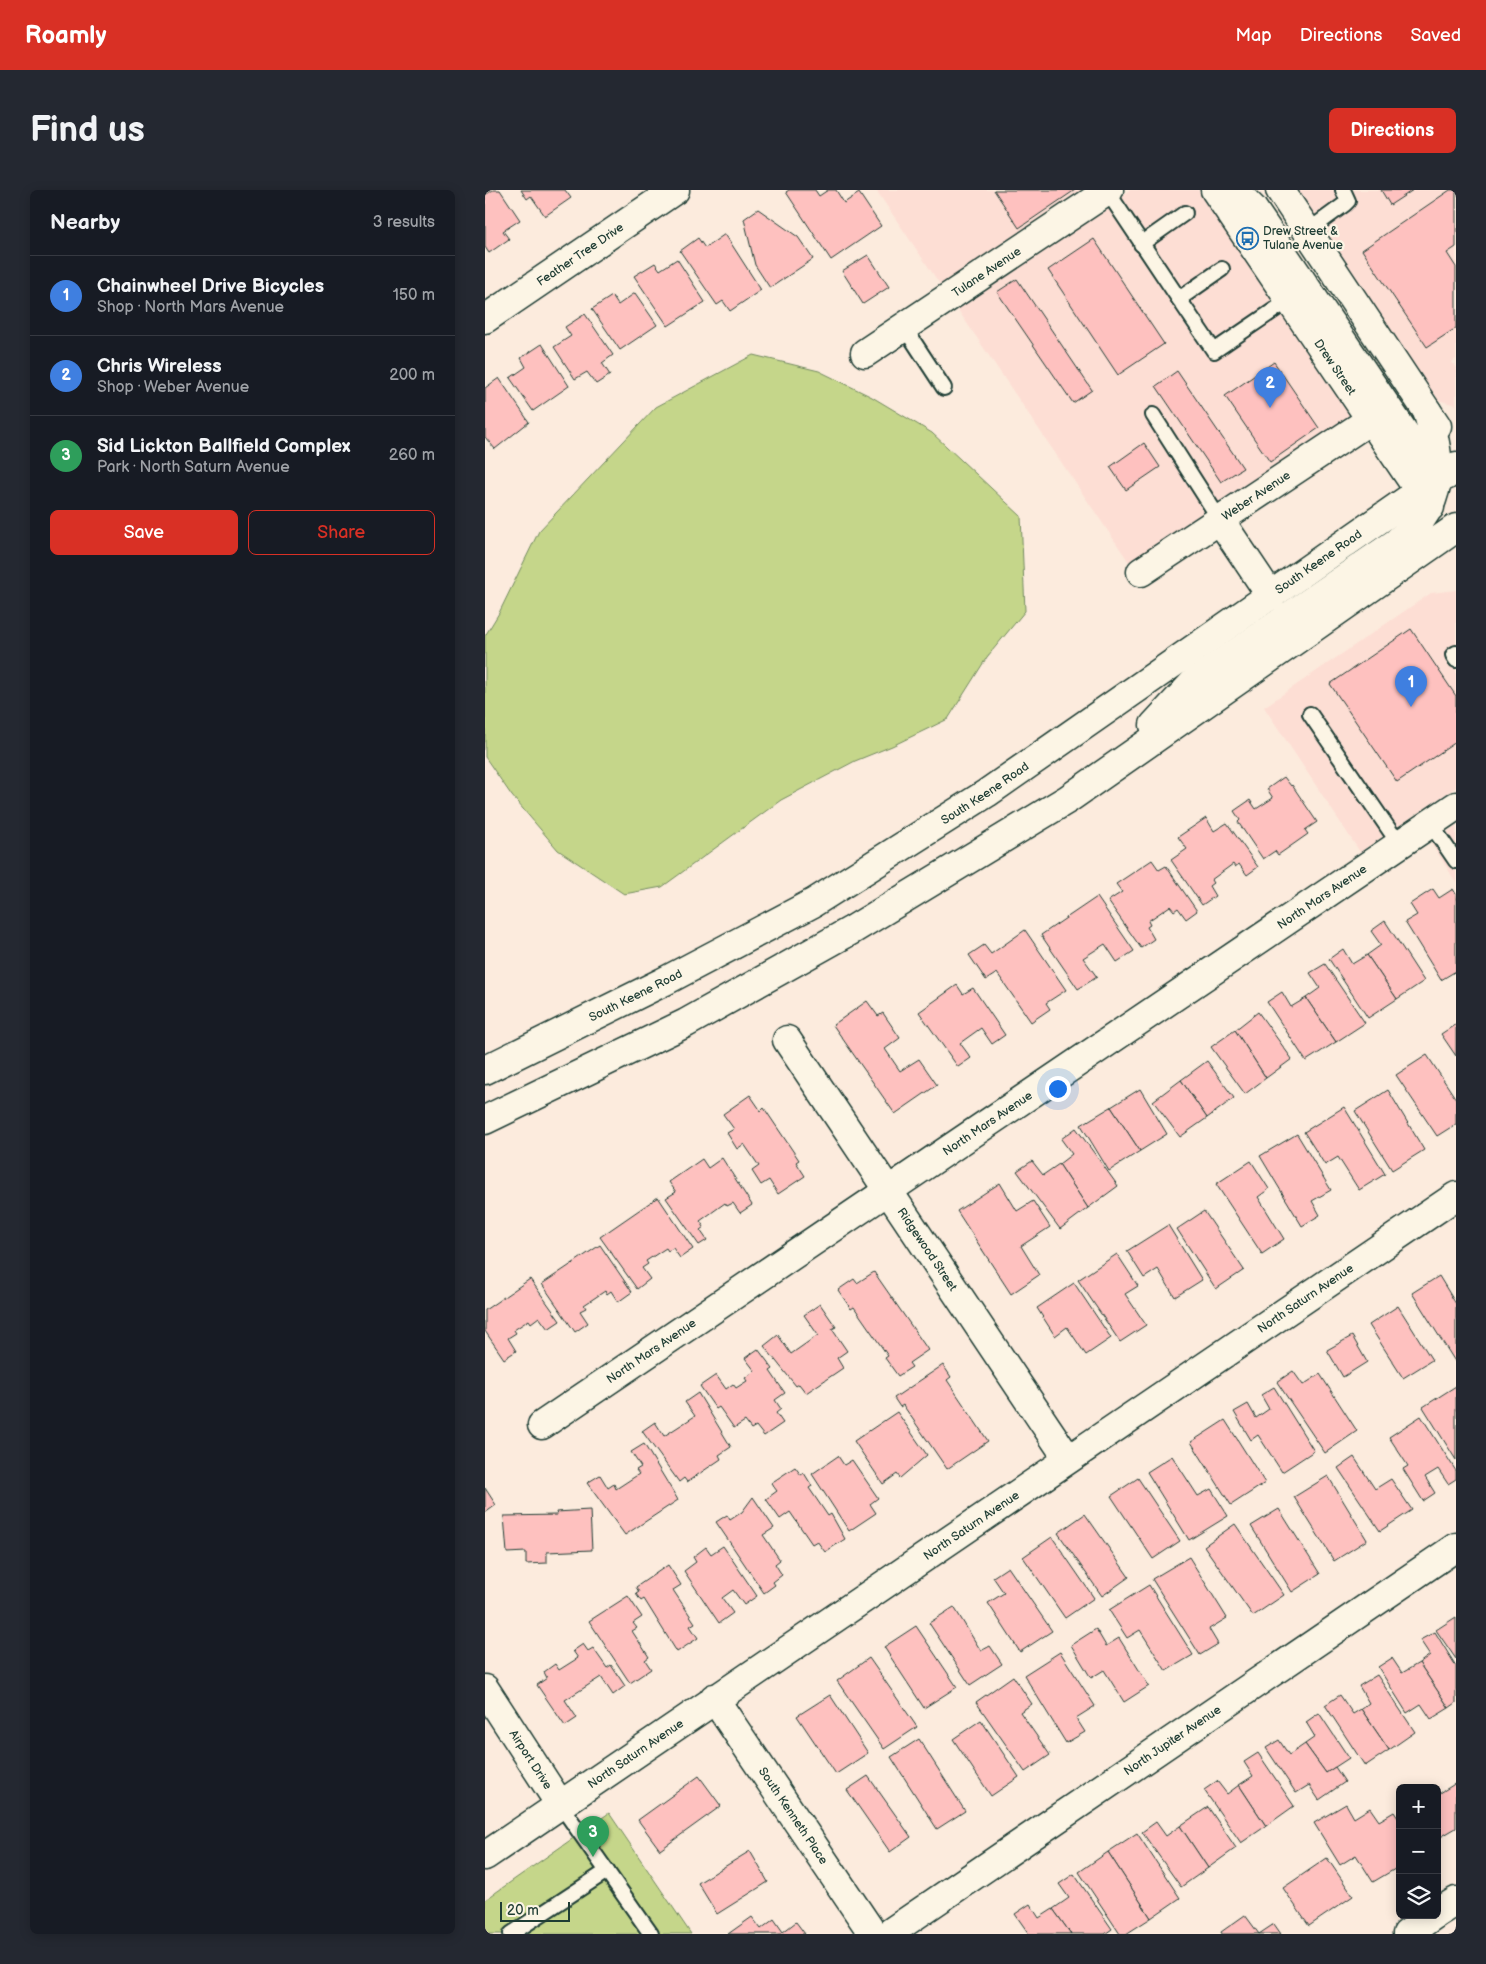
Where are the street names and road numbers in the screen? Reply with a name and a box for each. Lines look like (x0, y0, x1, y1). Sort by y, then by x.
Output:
street label: Feather Tree Drive (534, 220, 626, 289)
street label: Tulane Avenue (949, 243, 1024, 300)
street label: Drew Street (1311, 336, 1359, 398)
street label: Weber Avenue (1219, 468, 1293, 524)
street label: South Keene Road (1272, 526, 1365, 597)
street label: South Keene Road (938, 759, 1032, 828)
street label: North Mars Avenue (1274, 861, 1370, 932)
street label: South Keene Road (586, 966, 685, 1025)
street label: North Mars Avenue (940, 1088, 1035, 1159)
street label: Ridgewood Street (894, 1205, 961, 1294)
street label: North Saturn Avenue (1255, 1260, 1356, 1336)
street label: North Mars Avenue (604, 1315, 699, 1387)
street label: North Saturn Avenue (920, 1488, 1022, 1563)
street label: North Jupiter Avenue (1121, 1702, 1224, 1779)
street label: North Saturn Avenue (585, 1716, 686, 1792)
street label: Airport Drive (506, 1727, 556, 1792)
street label: South Kenneth Place (755, 1764, 831, 1867)

